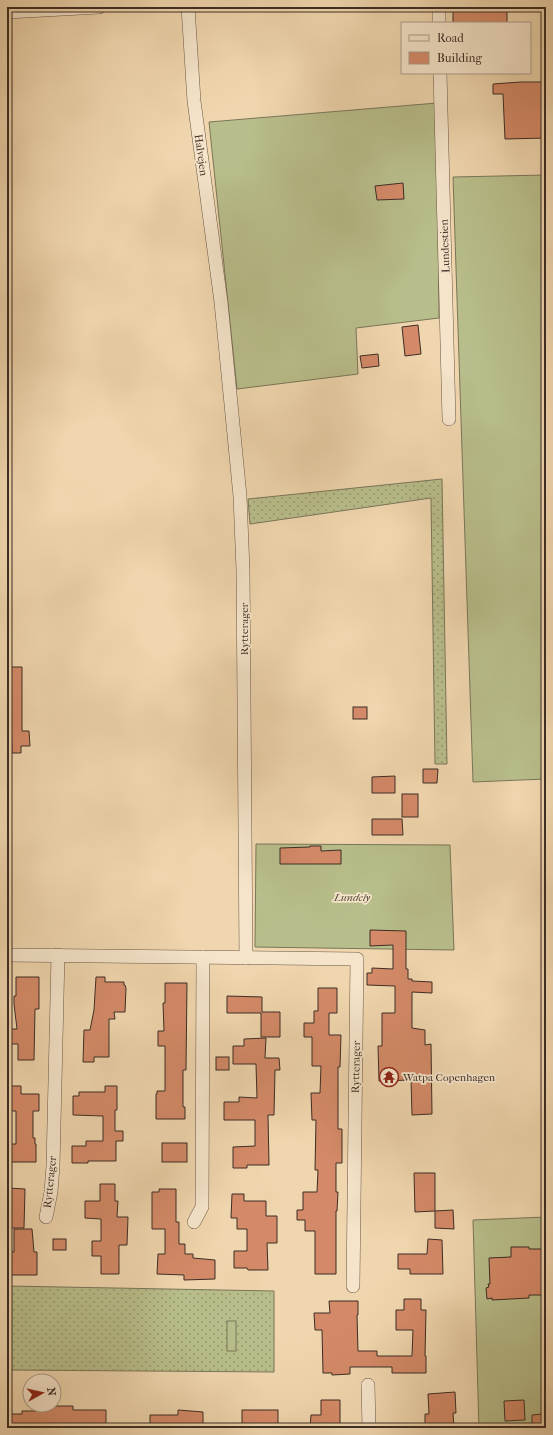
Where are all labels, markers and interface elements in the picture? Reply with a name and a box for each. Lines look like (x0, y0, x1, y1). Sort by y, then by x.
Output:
legend (401, 22, 531, 74)
text: Road (437, 31, 464, 45)
text: Building (437, 51, 482, 65)
street label: Halvejen (192, 133, 210, 177)
street label: Lundestien (438, 218, 452, 273)
street label: Rytterager (238, 602, 251, 655)
park label: Lundely (333, 891, 371, 904)
street label: Rytterager (349, 1040, 363, 1093)
temple icon: Watpa Copenhagen (378, 1066, 400, 1088)
place label: Watpa Copenhagen (402, 1071, 496, 1084)
street label: Rytterager (41, 1155, 59, 1209)
north arrow (22, 1373, 62, 1413)
text: N (44, 1387, 59, 1397)

